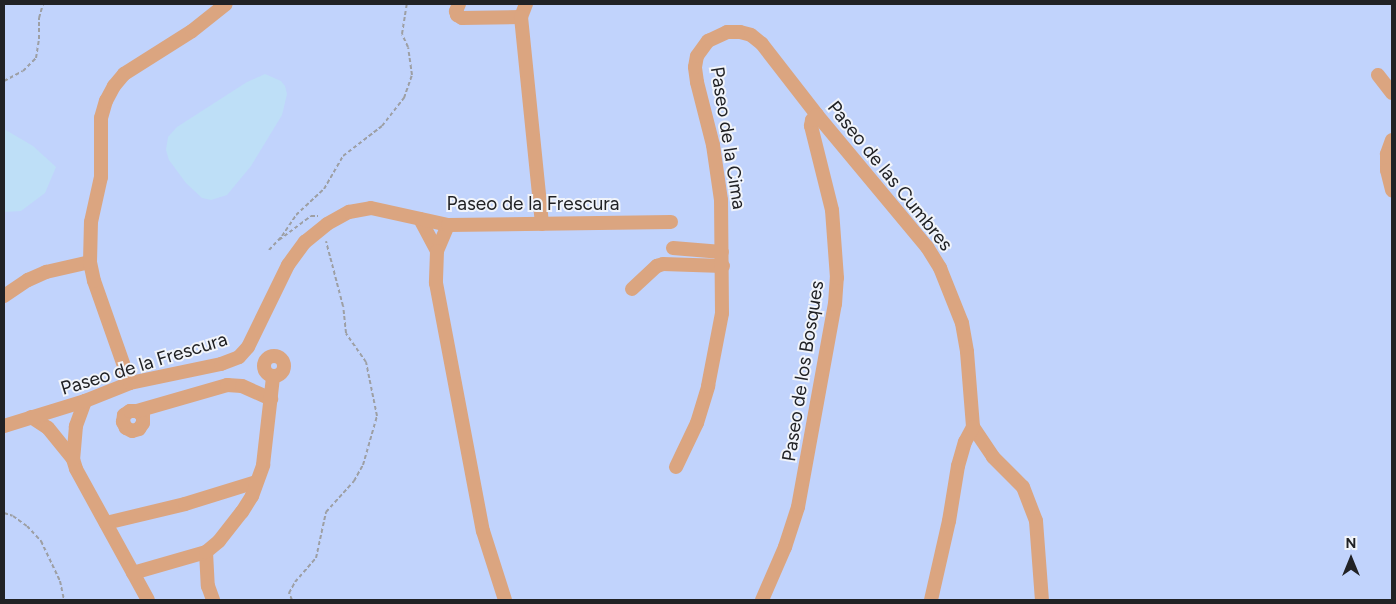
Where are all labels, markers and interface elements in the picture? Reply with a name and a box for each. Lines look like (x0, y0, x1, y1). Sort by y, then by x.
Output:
street label: Paseo de la Cima (705, 65, 751, 211)
street label: Paseo de las Cumbres (823, 96, 957, 256)
street label: Paseo de la Frescura (447, 193, 619, 215)
street label: Paseo de los Bosques (777, 279, 829, 463)
street label: Paseo de la Frescura (58, 328, 230, 400)
north arrow (1326, 534, 1376, 584)
text: N (1346, 535, 1356, 552)

